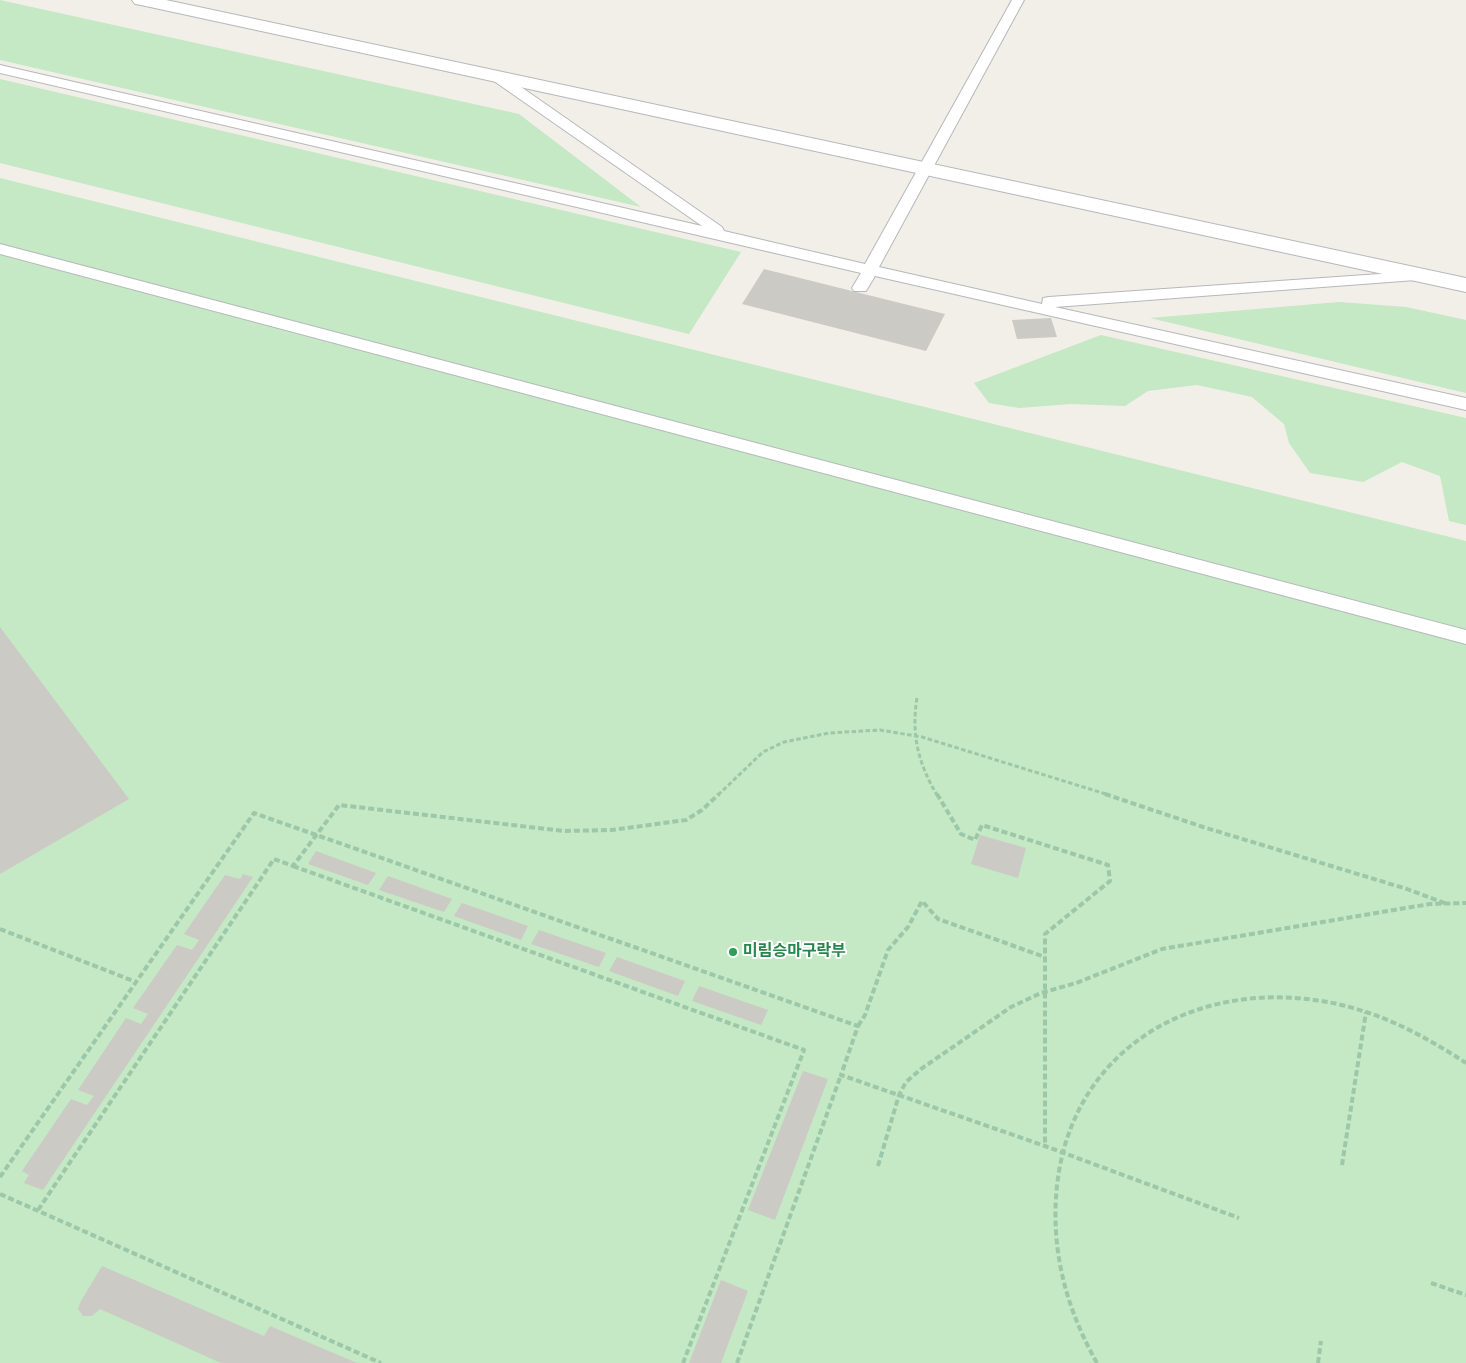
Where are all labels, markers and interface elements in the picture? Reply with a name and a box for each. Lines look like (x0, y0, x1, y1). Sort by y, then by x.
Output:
place label: 미림승마구락부 (743, 942, 846, 962)
marker: 미림승마구락부 (727, 946, 739, 958)

